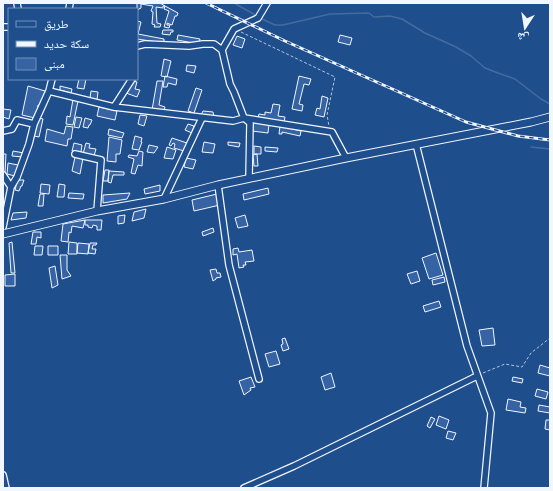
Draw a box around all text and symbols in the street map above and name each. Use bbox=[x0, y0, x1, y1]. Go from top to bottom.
legend bbox=[8, 8, 138, 80]
north arrow bbox=[505, 8, 545, 48]
text: طريق bbox=[44, 16, 69, 31]
text: ش bbox=[515, 29, 530, 46]
text: سكة حديد bbox=[44, 36, 89, 51]
text: مبنى bbox=[44, 56, 65, 71]

